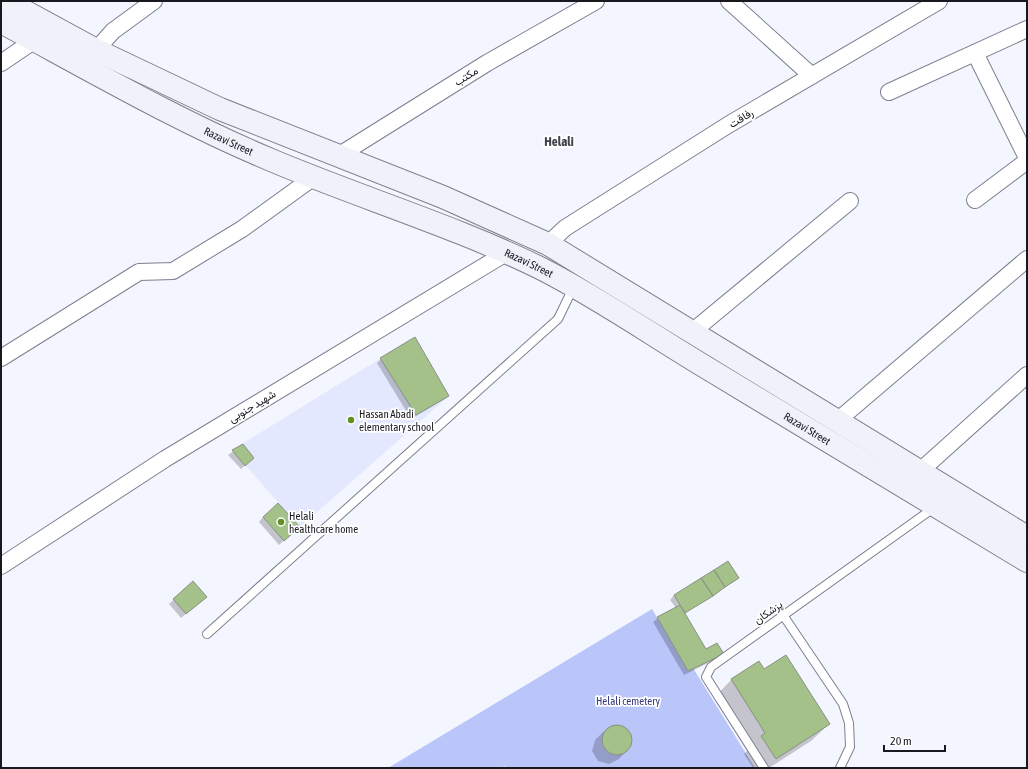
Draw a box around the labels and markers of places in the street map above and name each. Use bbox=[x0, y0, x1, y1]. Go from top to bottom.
place label: Hassan Abadi elementary school bbox=[359, 408, 434, 433]
marker: Hassan Abadi elementary school bbox=[346, 415, 356, 425]
place label: Helali healthcare home bbox=[289, 510, 358, 535]
marker: Helali healthcare home bbox=[276, 517, 286, 527]

